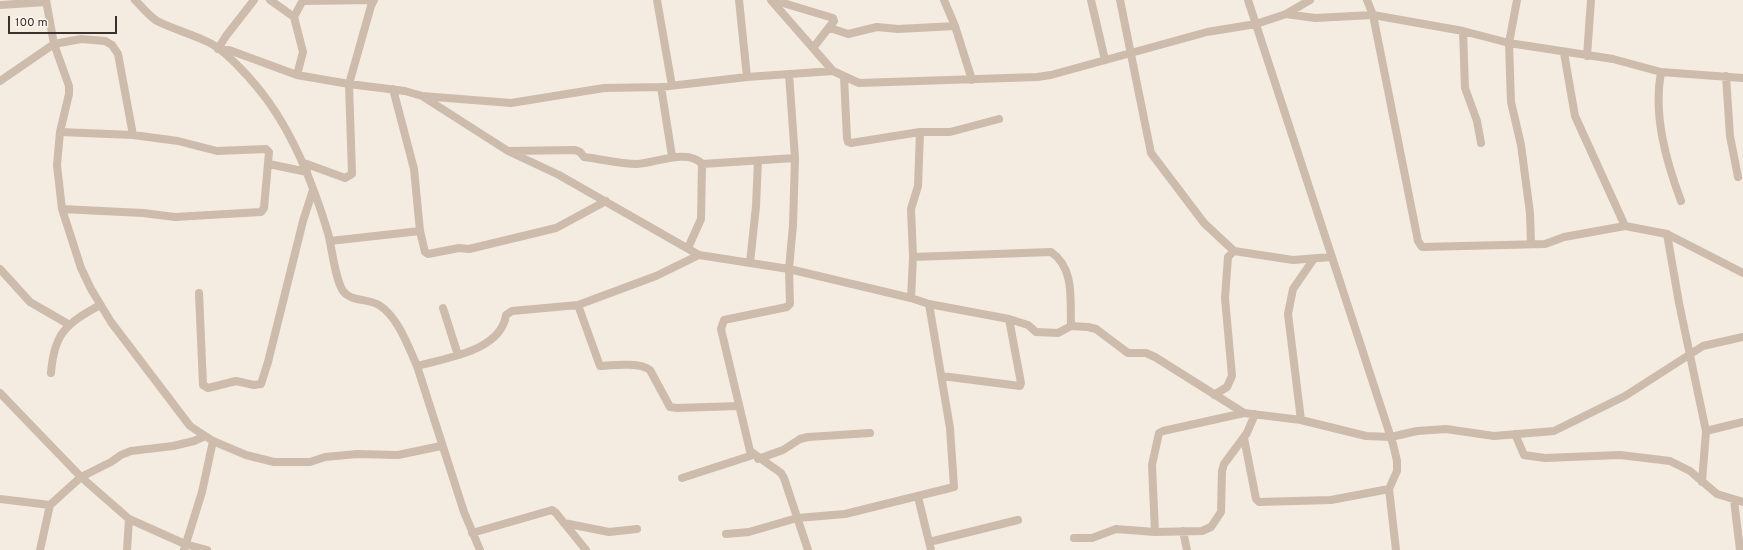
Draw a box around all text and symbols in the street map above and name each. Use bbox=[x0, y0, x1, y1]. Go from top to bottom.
scale bar bbox=[10, 8, 119, 34]
text: 100 m bbox=[15, 15, 48, 31]

